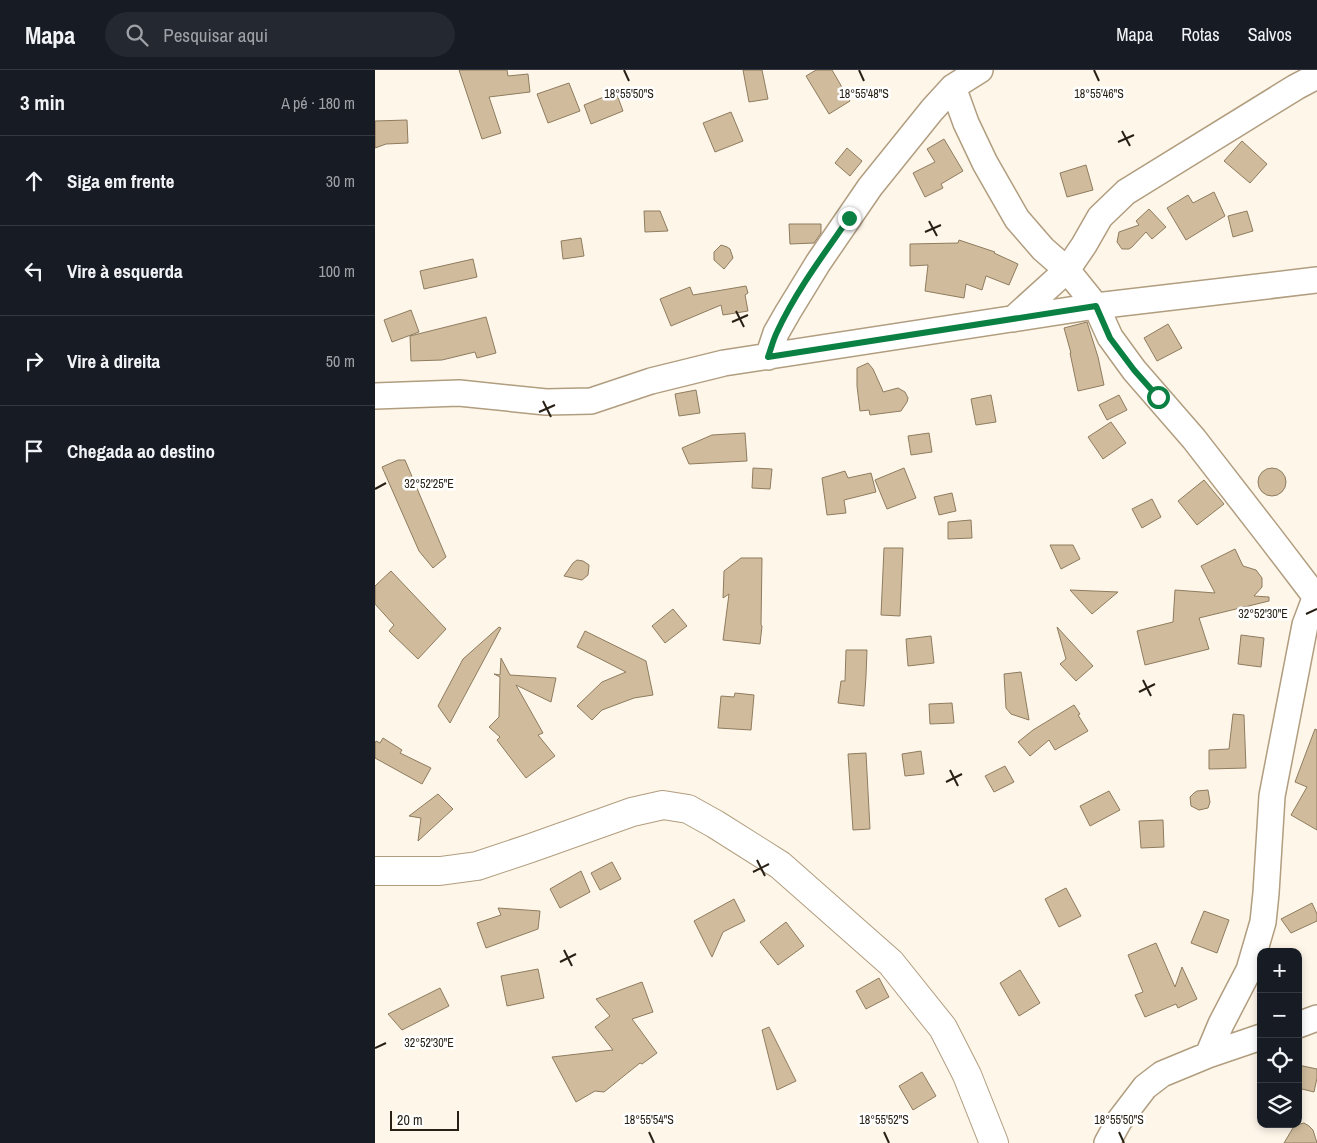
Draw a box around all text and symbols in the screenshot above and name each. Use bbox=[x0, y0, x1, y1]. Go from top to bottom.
search box bbox=[105, 12, 455, 57]
text: Mapa bbox=[25, 19, 75, 51]
icon: search bbox=[123, 21, 151, 49]
text: Pesquisar aqui bbox=[163, 22, 268, 48]
text: Mapa bbox=[1116, 22, 1153, 47]
text: Rotas bbox=[1181, 22, 1220, 47]
text: Salvos bbox=[1248, 22, 1292, 47]
text: 18°55'50"S bbox=[604, 86, 654, 102]
text: 18°55'48"S bbox=[839, 86, 889, 102]
text: 18°55'46"S bbox=[1074, 86, 1124, 102]
text: 3 min bbox=[20, 88, 65, 117]
text: A pé · 180 m bbox=[281, 92, 355, 114]
icon: ahead bbox=[20, 167, 48, 195]
text: Siga em frente bbox=[67, 168, 174, 194]
text: 30 m bbox=[326, 170, 355, 192]
route end bbox=[838, 207, 861, 230]
icon: left bbox=[20, 257, 48, 285]
text: Vire à esquerda bbox=[67, 258, 183, 284]
text: 100 m bbox=[319, 260, 355, 282]
icon: right bbox=[20, 347, 48, 375]
text: Vire à direita bbox=[67, 348, 160, 374]
text: 50 m bbox=[326, 350, 355, 372]
route start bbox=[1147, 386, 1170, 409]
icon: arrive bbox=[20, 437, 48, 465]
text: Chegada ao destino bbox=[67, 438, 215, 464]
text: 32°52'25"E bbox=[404, 476, 454, 492]
text: 32°52'30"E bbox=[1238, 606, 1288, 622]
map controls bbox=[1257, 948, 1302, 1128]
button: + bbox=[1257, 948, 1302, 993]
button: − bbox=[1257, 993, 1302, 1038]
text: 32°52'30"E bbox=[404, 1035, 454, 1051]
button: locate bbox=[1257, 1038, 1302, 1083]
button: layers bbox=[1257, 1083, 1302, 1128]
scale bar bbox=[390, 1108, 459, 1131]
text: 20 m bbox=[397, 1111, 423, 1129]
text: 18°55'54"S bbox=[624, 1112, 674, 1128]
text: 18°55'52"S bbox=[859, 1112, 909, 1128]
text: 18°55'50"S bbox=[1094, 1112, 1144, 1128]

